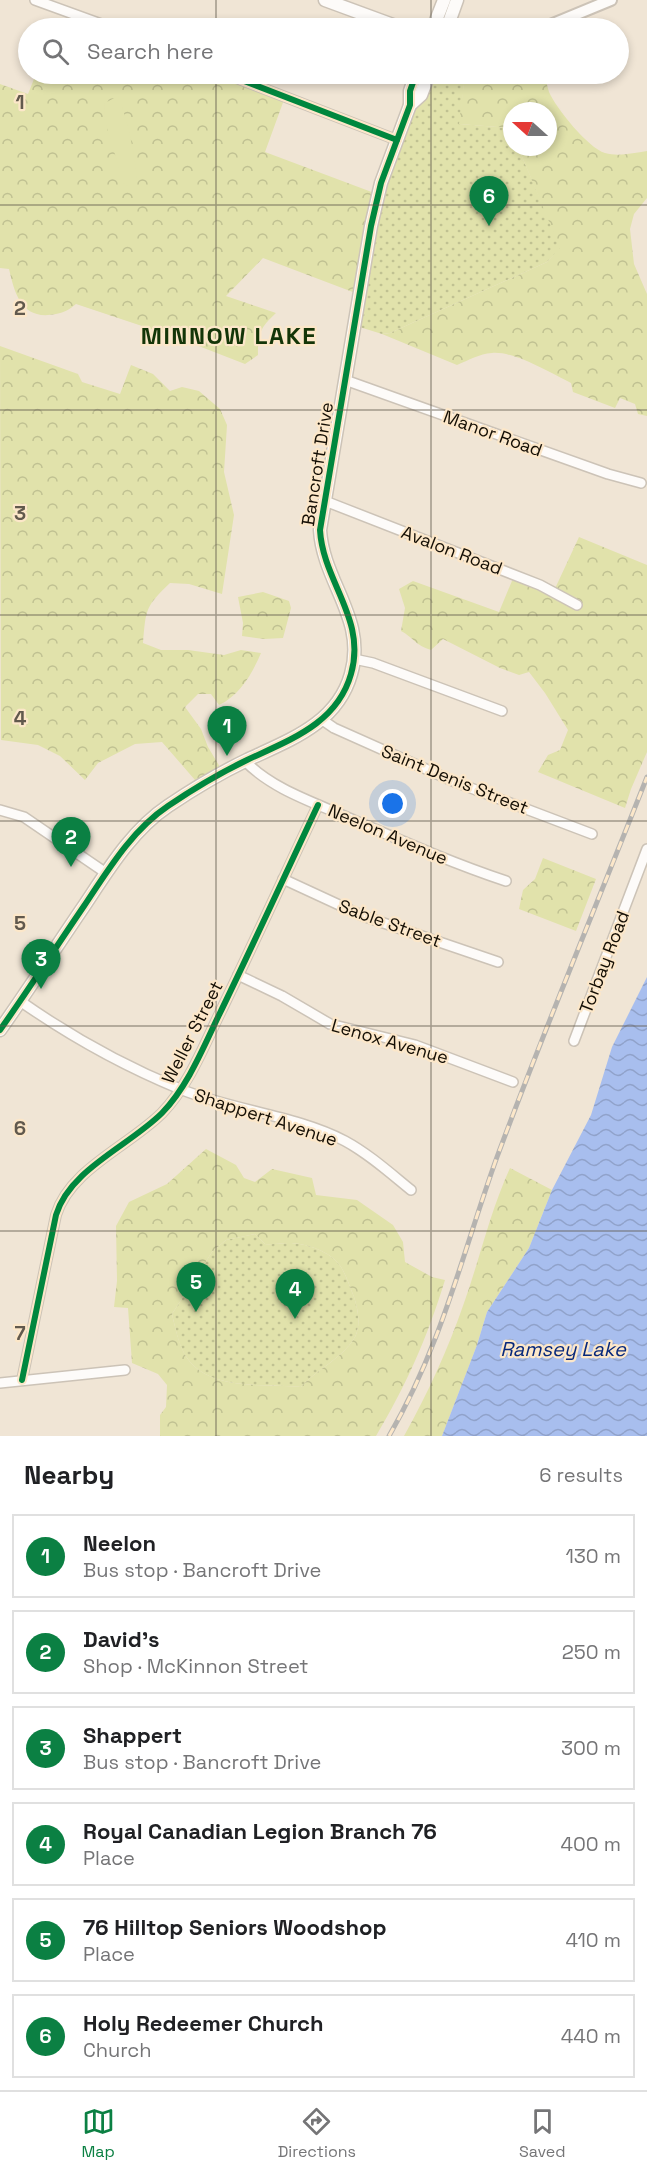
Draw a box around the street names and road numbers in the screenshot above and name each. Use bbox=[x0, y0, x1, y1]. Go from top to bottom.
street label: Bancroft Drive bbox=[296, 400, 338, 528]
street label: Manor Road bbox=[440, 404, 546, 462]
street label: Avalon Road bbox=[398, 520, 506, 580]
street label: Saint Denis Street bbox=[378, 739, 532, 819]
street label: Neelon Avenue bbox=[325, 798, 451, 870]
street label: Sable Street bbox=[335, 894, 445, 952]
street label: Torbay Road bbox=[574, 907, 634, 1017]
street label: Weller Street bbox=[156, 977, 228, 1087]
street label: Lenox Avenue bbox=[329, 1013, 451, 1069]
street label: Shappert Avenue bbox=[191, 1083, 341, 1151]

